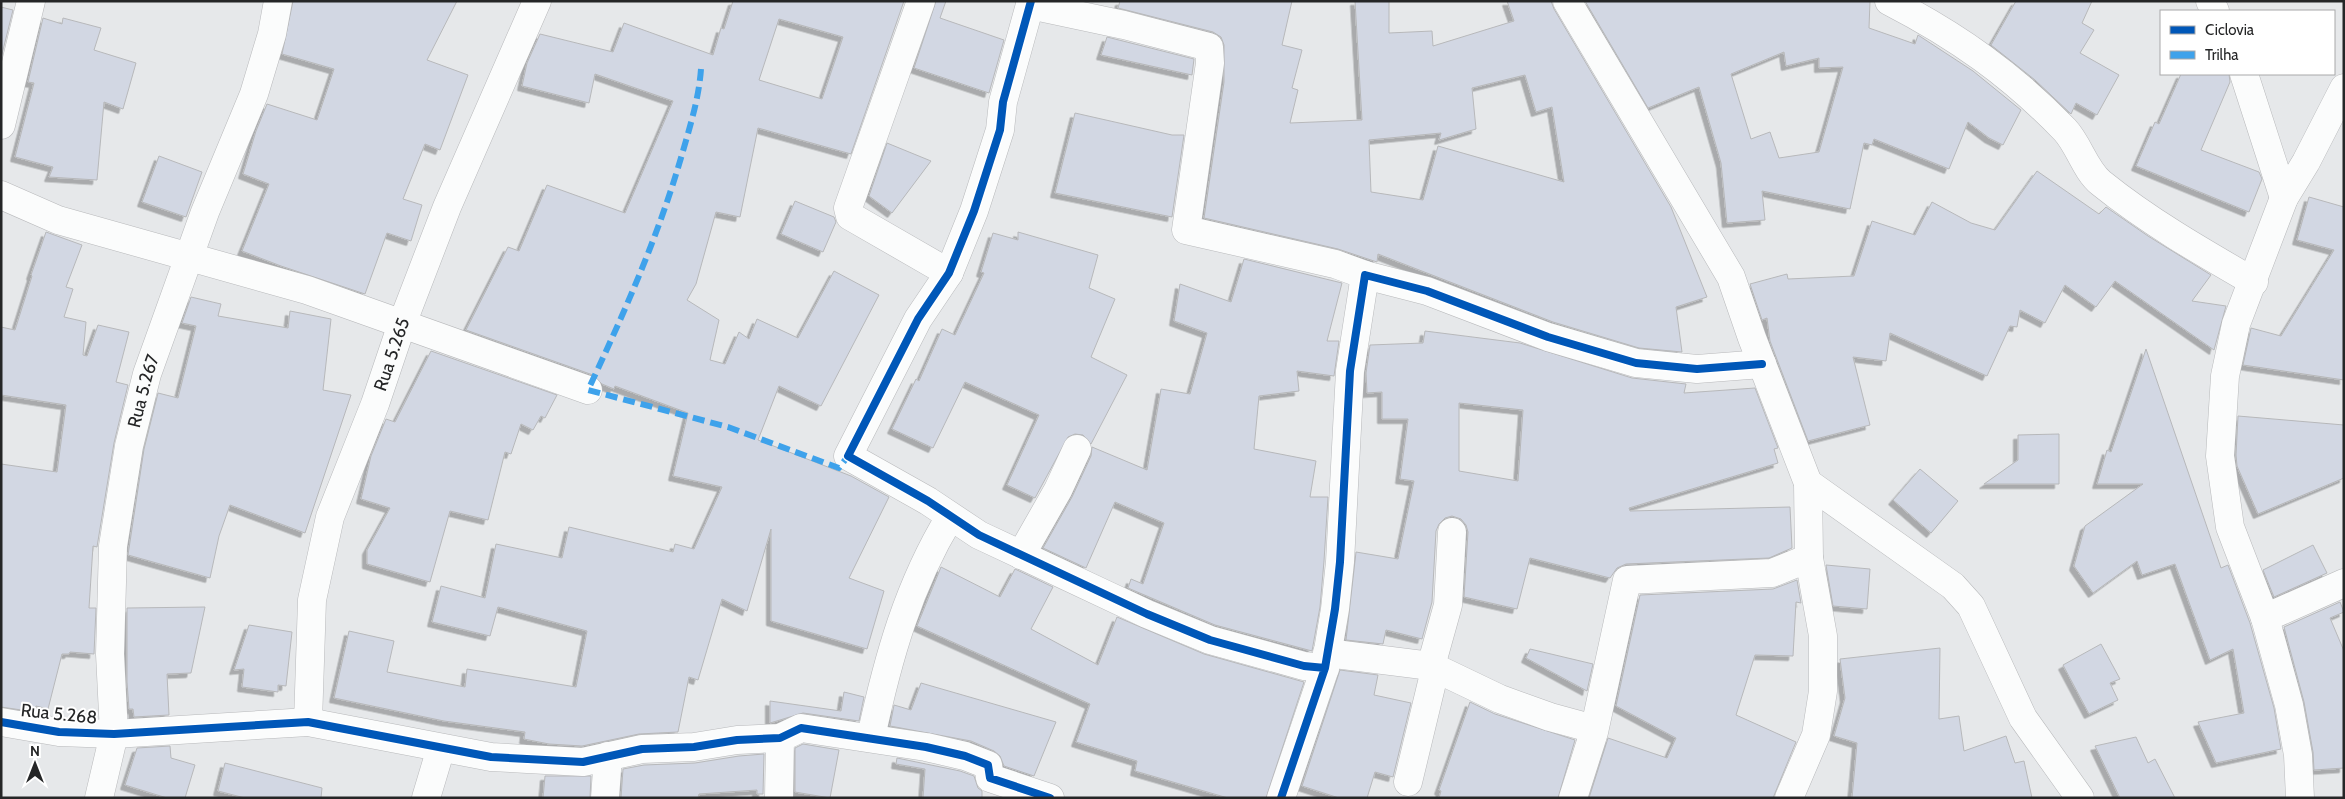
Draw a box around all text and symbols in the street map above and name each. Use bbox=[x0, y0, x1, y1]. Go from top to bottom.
legend bbox=[2160, 10, 2335, 75]
text: Ciclovia bbox=[2205, 21, 2255, 39]
text: Trilha bbox=[2205, 46, 2239, 64]
street label: Rua 5.265 bbox=[369, 315, 414, 394]
street label: Rua 5.267 bbox=[123, 351, 164, 430]
street label: Rua 5.268 bbox=[20, 699, 98, 729]
north arrow bbox=[10, 739, 60, 789]
text: N bbox=[30, 742, 40, 760]

